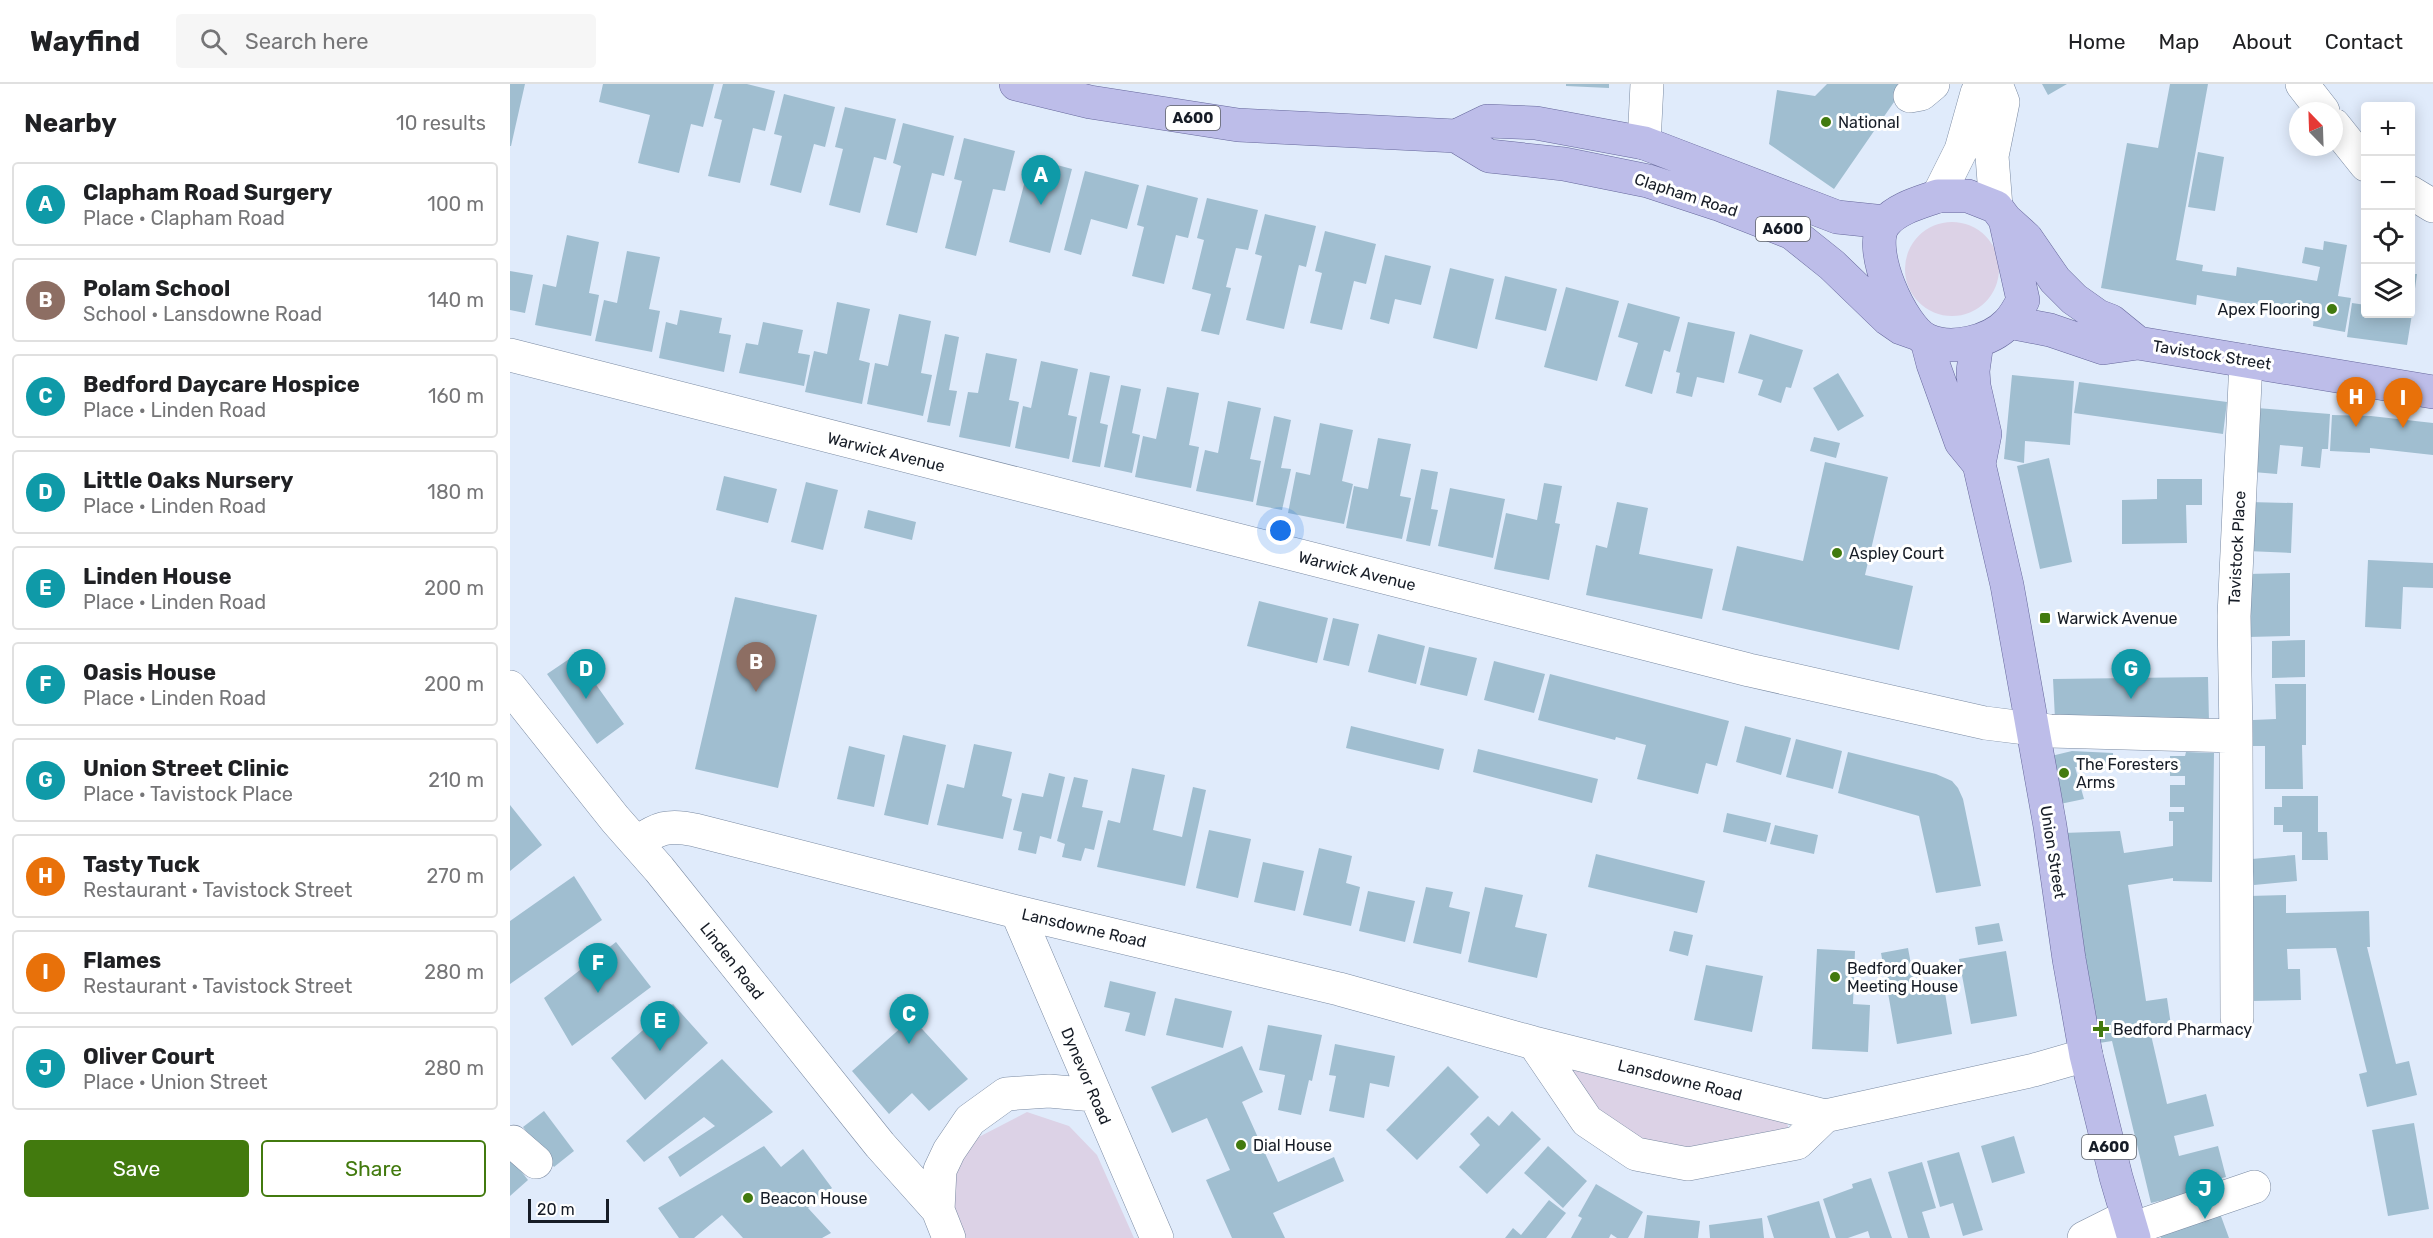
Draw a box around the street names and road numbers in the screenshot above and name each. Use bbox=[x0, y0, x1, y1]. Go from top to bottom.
road number: A600 bbox=[1166, 106, 1220, 130]
street label: Clapham Road bbox=[1632, 169, 1740, 221]
road number: A600 bbox=[1756, 217, 1810, 241]
street label: Tavistock Street bbox=[2151, 336, 2273, 374]
street label: Warwick Avenue bbox=[825, 428, 947, 476]
street label: Tavistock Place bbox=[2225, 490, 2249, 606]
street label: Warwick Avenue bbox=[1296, 547, 1418, 595]
street label: Union Street bbox=[2036, 804, 2070, 900]
street label: Lansdowne Road bbox=[1020, 904, 1148, 952]
street label: Linden Road bbox=[696, 919, 768, 1003]
street label: Dynevor Road bbox=[1057, 1025, 1115, 1127]
street label: Lansdowne Road bbox=[1616, 1055, 1744, 1105]
road number: A600 bbox=[2082, 1135, 2136, 1159]

